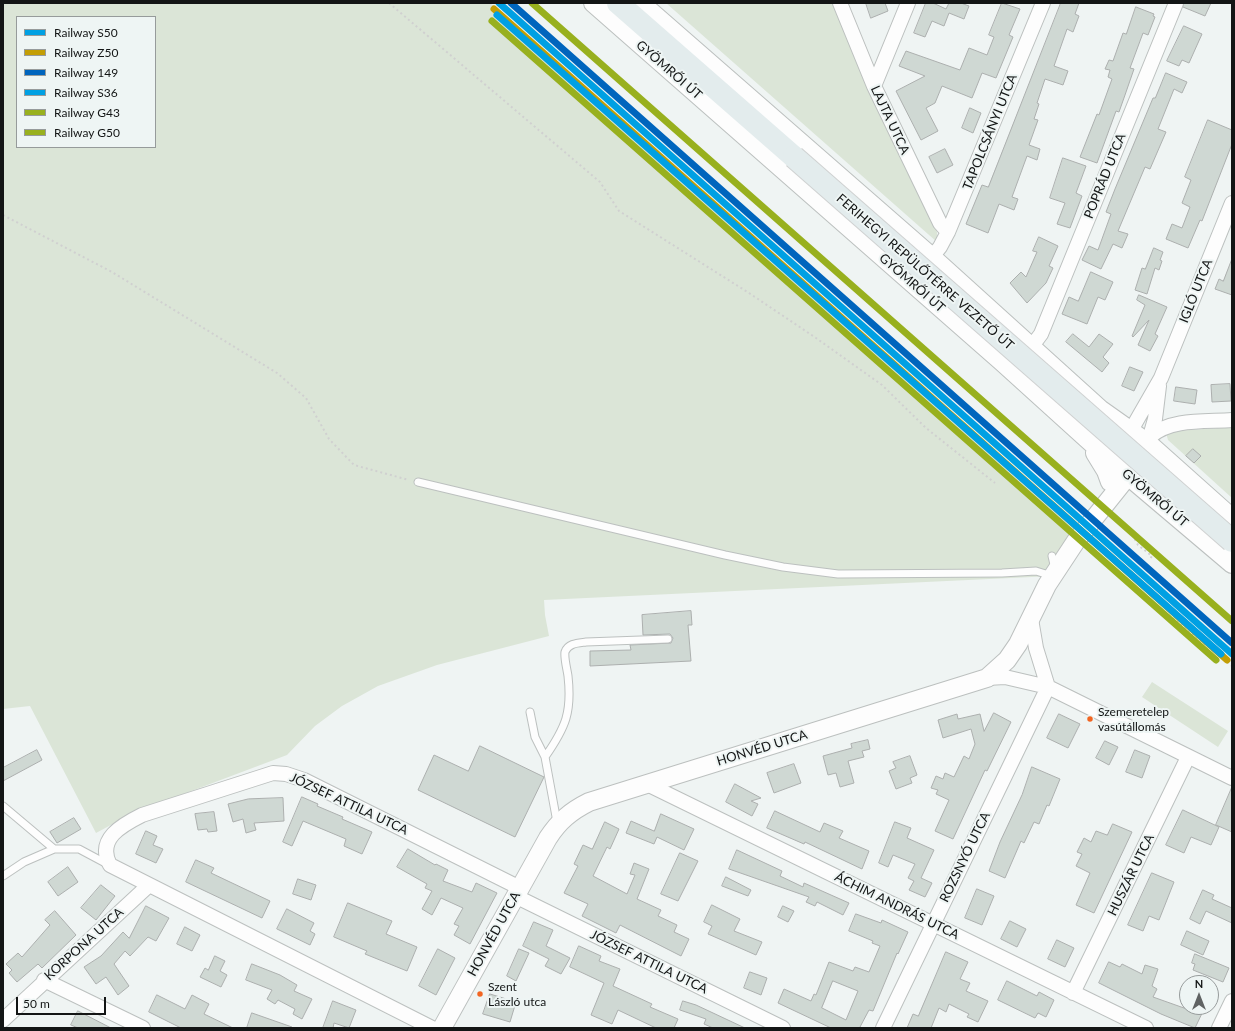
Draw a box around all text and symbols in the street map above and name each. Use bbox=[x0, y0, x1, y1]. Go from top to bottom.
legend bbox=[16, 16, 156, 148]
text: Railway S50 bbox=[54, 25, 118, 40]
street label: GYÖMRŐI ÚT bbox=[633, 37, 705, 103]
text: Railway Z50 bbox=[54, 45, 118, 60]
text: Railway 149 bbox=[54, 65, 118, 80]
street label: TAPOLCSÁNYI UTCA bbox=[960, 72, 1020, 192]
street label: LAJTA UTCA bbox=[867, 83, 913, 157]
text: Railway S36 bbox=[54, 85, 118, 100]
text: Railway G43 bbox=[54, 105, 120, 120]
text: Railway G50 bbox=[54, 125, 120, 140]
street label: POPRÁD UTCA bbox=[1081, 131, 1129, 221]
street label: FERIHEGYI REPÜLŐTÉRRE VEZETŐ ÚT bbox=[833, 191, 1017, 353]
street label: GYÖMRŐI ÚT bbox=[876, 250, 948, 316]
street label: IGLÓ UTCA bbox=[1176, 257, 1216, 325]
street label: GYÖMRŐI ÚT bbox=[1119, 466, 1191, 530]
place label: Szemeretelep vasútállomás bbox=[1098, 705, 1169, 733]
marker: Szemeretelep vasútállomás bbox=[1085, 714, 1095, 724]
street label: HONVÉD UTCA bbox=[715, 727, 809, 769]
street label: JÓZSEF ATTILA UTCA bbox=[287, 770, 411, 838]
street label: ROZSNYÓ UTCA bbox=[936, 809, 994, 905]
street label: HUSZÁR UTCA bbox=[1104, 832, 1158, 918]
street label: ÁCHIM ANDRÁS UTCA bbox=[832, 869, 962, 943]
street label: HONVÉD UTCA bbox=[464, 889, 524, 979]
street label: KORPONA UTCA bbox=[41, 904, 127, 984]
street label: JÓZSEF ATTILA UTCA bbox=[588, 927, 710, 997]
north arrow bbox=[1179, 975, 1219, 1015]
text: N bbox=[1195, 977, 1203, 990]
place label: Szent László utca bbox=[488, 980, 546, 1008]
scale bar bbox=[18, 989, 108, 1015]
marker: Szent László utca bbox=[475, 989, 485, 999]
text: 50 m bbox=[23, 996, 50, 1011]

